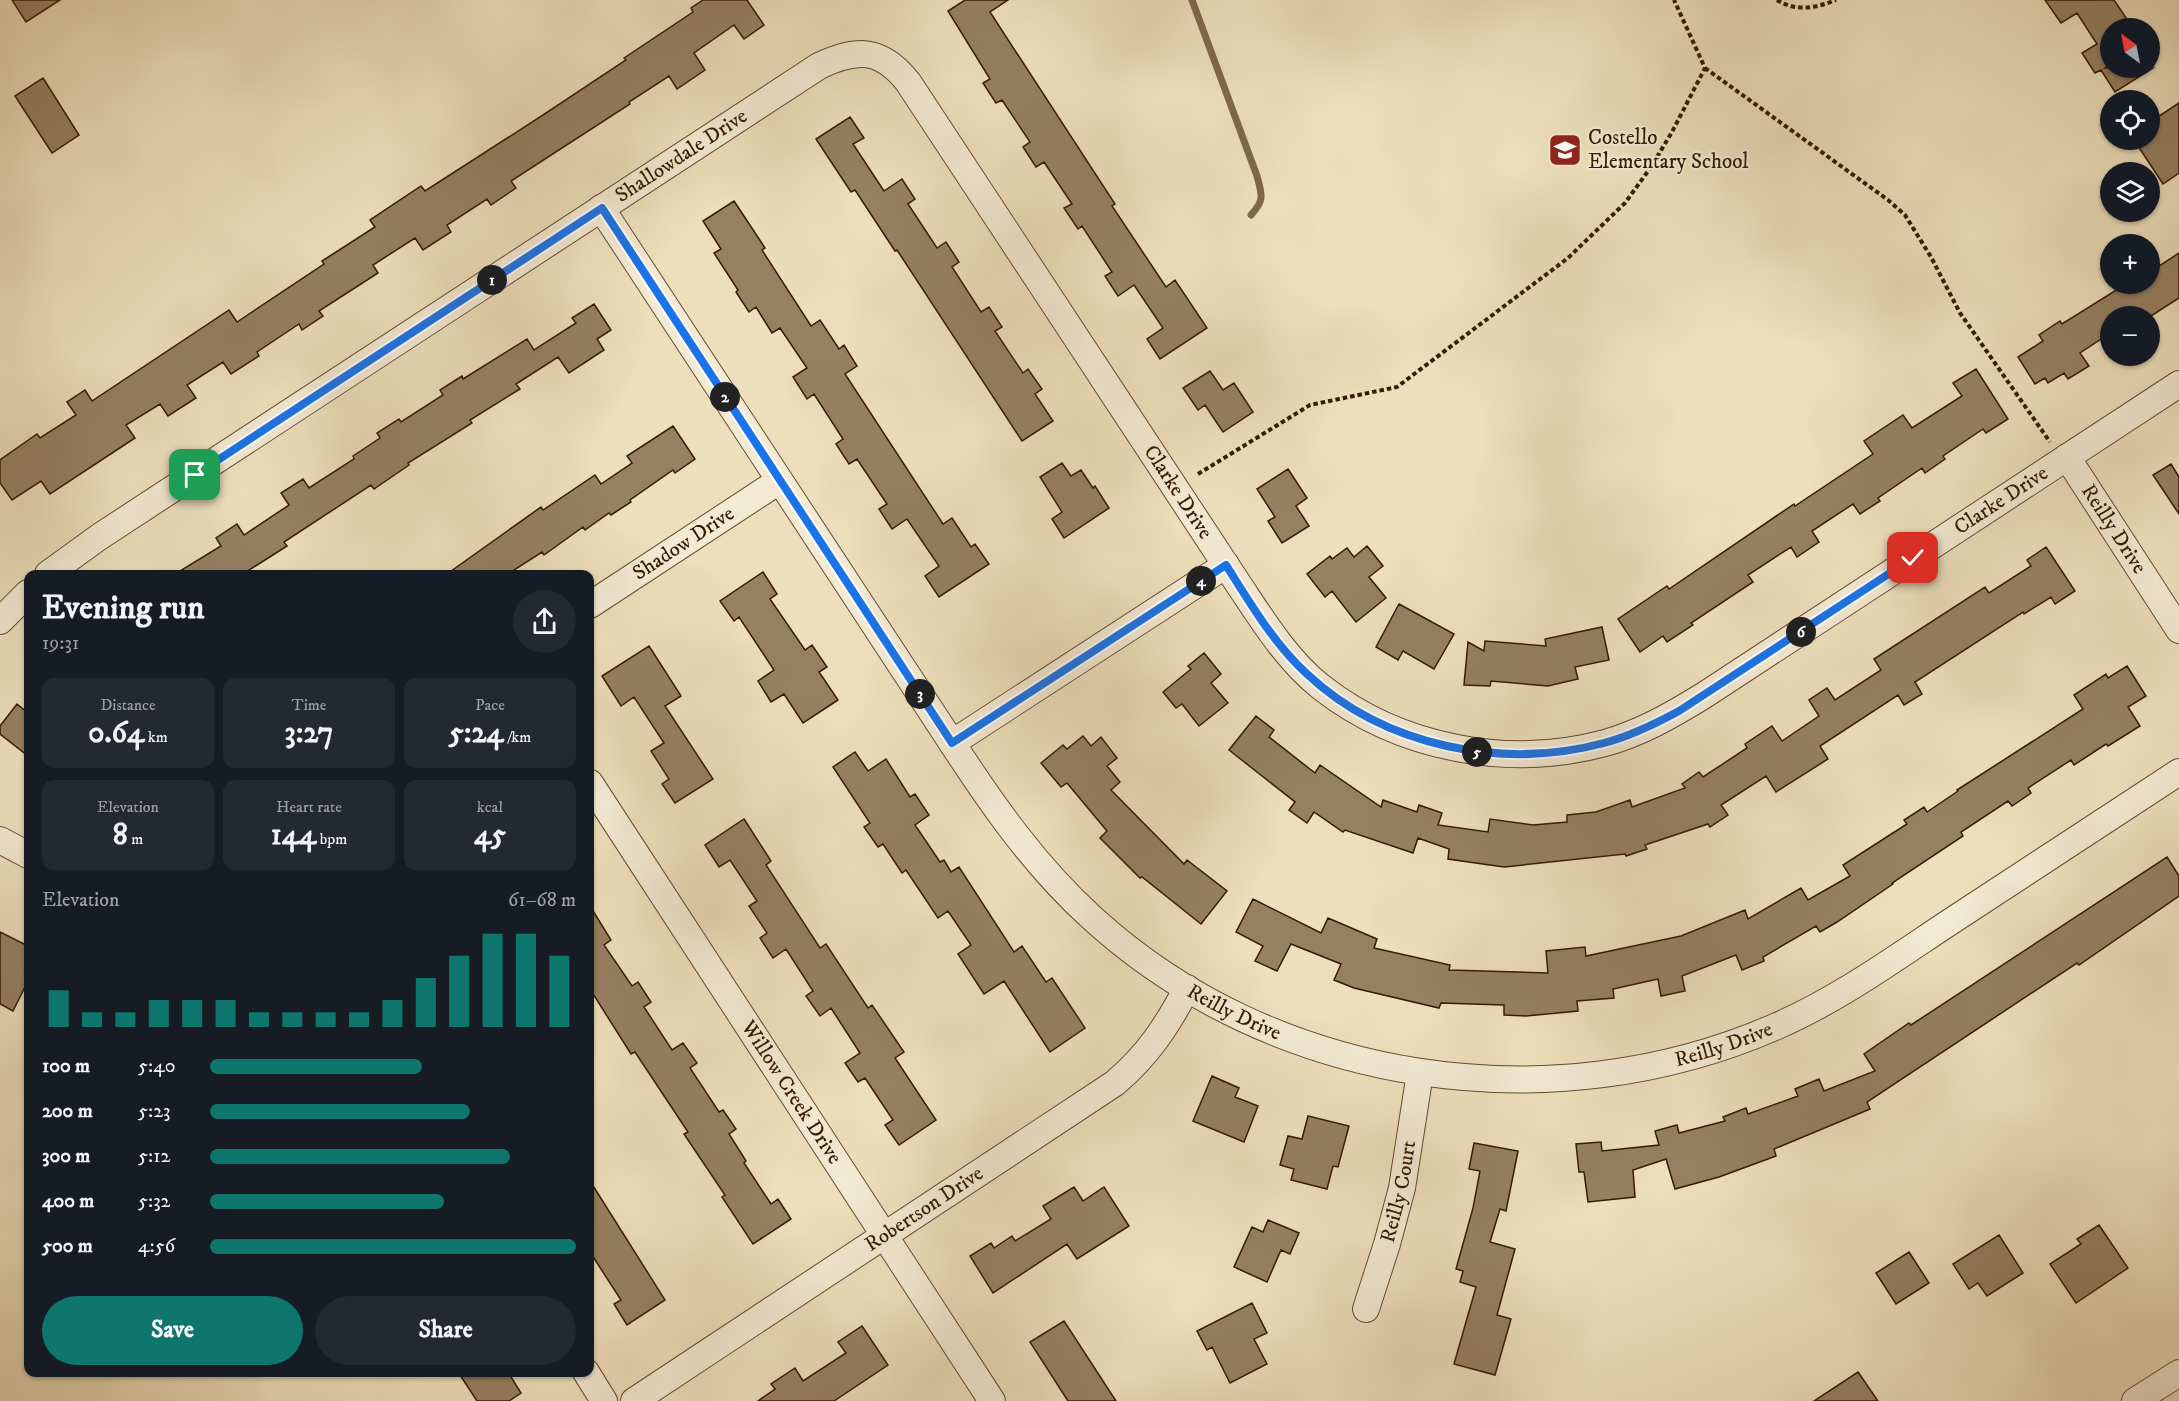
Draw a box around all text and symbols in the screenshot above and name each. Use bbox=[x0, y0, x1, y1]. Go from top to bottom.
north arrow bbox=[2100, 18, 2160, 78]
map controls bbox=[2100, 18, 2160, 366]
button: locate bbox=[2100, 90, 2160, 150]
street label: Shallowdale Drive bbox=[610, 103, 753, 209]
place label: Costello Elementary School bbox=[1588, 125, 1749, 175]
school or university icon: Costello Elementary School bbox=[1547, 132, 1583, 168]
button: layers bbox=[2100, 162, 2160, 222]
button: + bbox=[2100, 234, 2160, 294]
pin: 1 bbox=[477, 265, 507, 295]
text: 1 bbox=[489, 270, 495, 290]
button: − bbox=[2100, 306, 2160, 366]
pin: 2 bbox=[710, 382, 740, 412]
text: 2 bbox=[721, 387, 729, 407]
street label: Clarke Drive bbox=[1138, 440, 1218, 544]
pin bbox=[169, 449, 220, 500]
icon: arrive bbox=[178, 458, 211, 491]
street label: Clarke Drive bbox=[1949, 460, 2053, 541]
street label: Reilly Drive bbox=[2075, 479, 2152, 579]
street label: Shadow Drive bbox=[628, 501, 740, 586]
pin bbox=[1887, 532, 1938, 583]
icon: check bbox=[1896, 541, 1929, 574]
pin: 4 bbox=[1186, 566, 1216, 596]
text: 4 bbox=[1196, 571, 1206, 591]
text: Evening run bbox=[42, 588, 204, 629]
button: share bbox=[513, 590, 576, 653]
pin: 6 bbox=[1786, 617, 1816, 647]
text: 6 bbox=[1797, 622, 1805, 642]
text: 19:31 bbox=[42, 631, 79, 656]
pin: 3 bbox=[905, 679, 935, 709]
text: 3 bbox=[917, 684, 923, 704]
text: Distance bbox=[100, 695, 156, 715]
text: Time bbox=[292, 695, 326, 715]
text: Pace bbox=[475, 695, 505, 715]
text: 0.64 bbox=[88, 715, 144, 752]
text: 3:27 bbox=[285, 715, 333, 752]
text: 5:24 bbox=[449, 715, 504, 752]
text: km bbox=[144, 727, 168, 747]
text: /km bbox=[504, 727, 531, 747]
pin: 5 bbox=[1462, 737, 1492, 767]
text: 5 bbox=[1473, 742, 1481, 762]
text: Elevation bbox=[97, 797, 159, 817]
text: Heart rate bbox=[276, 797, 342, 817]
text: kcal bbox=[477, 797, 503, 817]
text: 8 bbox=[113, 817, 128, 854]
text: 144 bbox=[271, 817, 316, 854]
text: 45 bbox=[474, 817, 506, 854]
text: m bbox=[128, 829, 143, 849]
text: bpm bbox=[316, 829, 347, 849]
text: Elevation bbox=[42, 888, 119, 913]
text: 61–68 m bbox=[508, 888, 576, 913]
street label: Reilly Drive bbox=[1182, 978, 1285, 1047]
street label: Willow Creek Drive bbox=[734, 1015, 848, 1169]
street label: Reilly Drive bbox=[1672, 1016, 1777, 1073]
text: 100 m bbox=[42, 1054, 90, 1079]
text: 5:40 bbox=[138, 1054, 175, 1079]
text: 200 m bbox=[42, 1099, 93, 1124]
text: 5:23 bbox=[138, 1099, 170, 1124]
street label: Reilly Court bbox=[1375, 1139, 1422, 1246]
text: 300 m bbox=[42, 1144, 90, 1169]
text: 5:12 bbox=[138, 1144, 170, 1169]
street label: Robertson Drive bbox=[860, 1160, 989, 1258]
text: 400 m bbox=[42, 1189, 94, 1214]
text: 5:32 bbox=[138, 1189, 170, 1214]
text: 500 m bbox=[42, 1234, 93, 1259]
text: 4:56 bbox=[138, 1234, 175, 1259]
button: Save bbox=[42, 1296, 303, 1365]
button: Share bbox=[315, 1296, 576, 1365]

